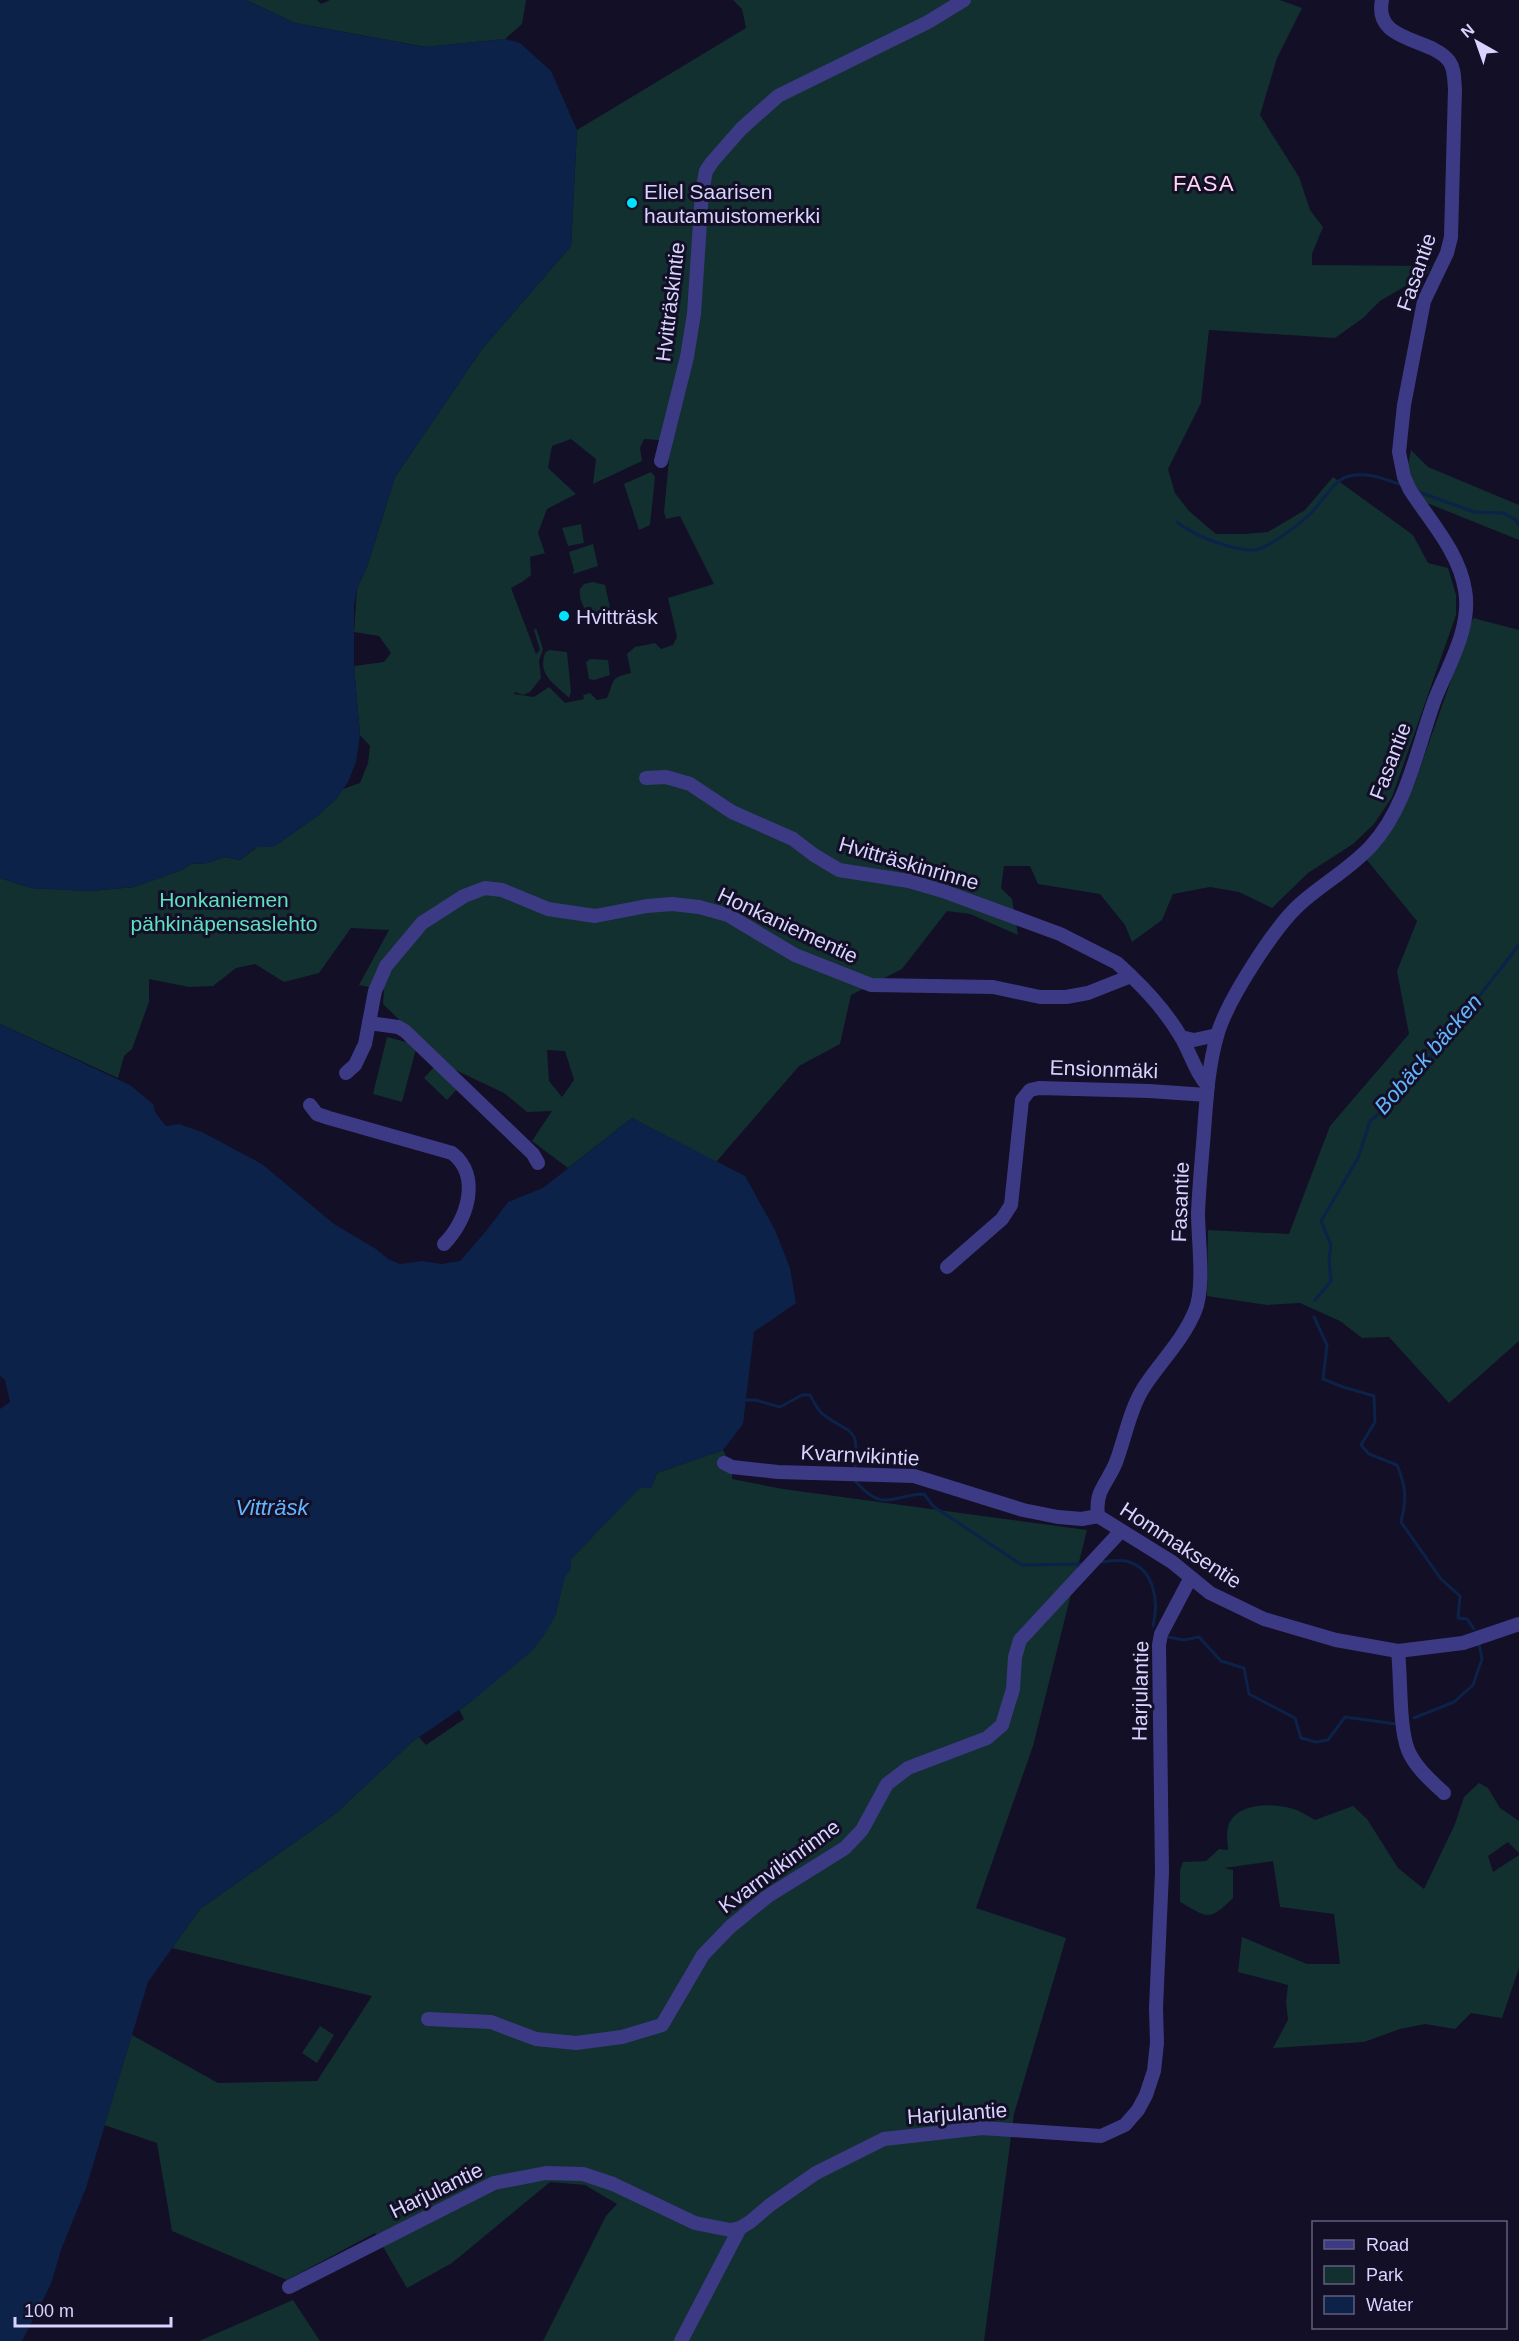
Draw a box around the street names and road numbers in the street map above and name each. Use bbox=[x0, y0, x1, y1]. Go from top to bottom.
street label: Fasantie bbox=[1392, 230, 1440, 314]
street label: Hvitträskintie bbox=[651, 241, 689, 363]
street label: Fasantie bbox=[1365, 719, 1415, 803]
street label: Hvitträskinrinne bbox=[836, 832, 982, 894]
street label: Honkaniementie bbox=[714, 883, 862, 967]
street label: Ensionmäki bbox=[1049, 1056, 1159, 1082]
street label: Fasantie bbox=[1167, 1161, 1193, 1243]
street label: Kvarnvikintie bbox=[800, 1440, 920, 1470]
street label: Hommaksentie bbox=[1116, 1497, 1246, 1593]
street label: Harjulantie bbox=[1128, 1641, 1152, 1741]
street label: Kvarnvikinrinne bbox=[714, 1814, 844, 1918]
street label: Harjulantie bbox=[906, 2098, 1008, 2128]
street label: Harjulantie bbox=[386, 2158, 486, 2222]

